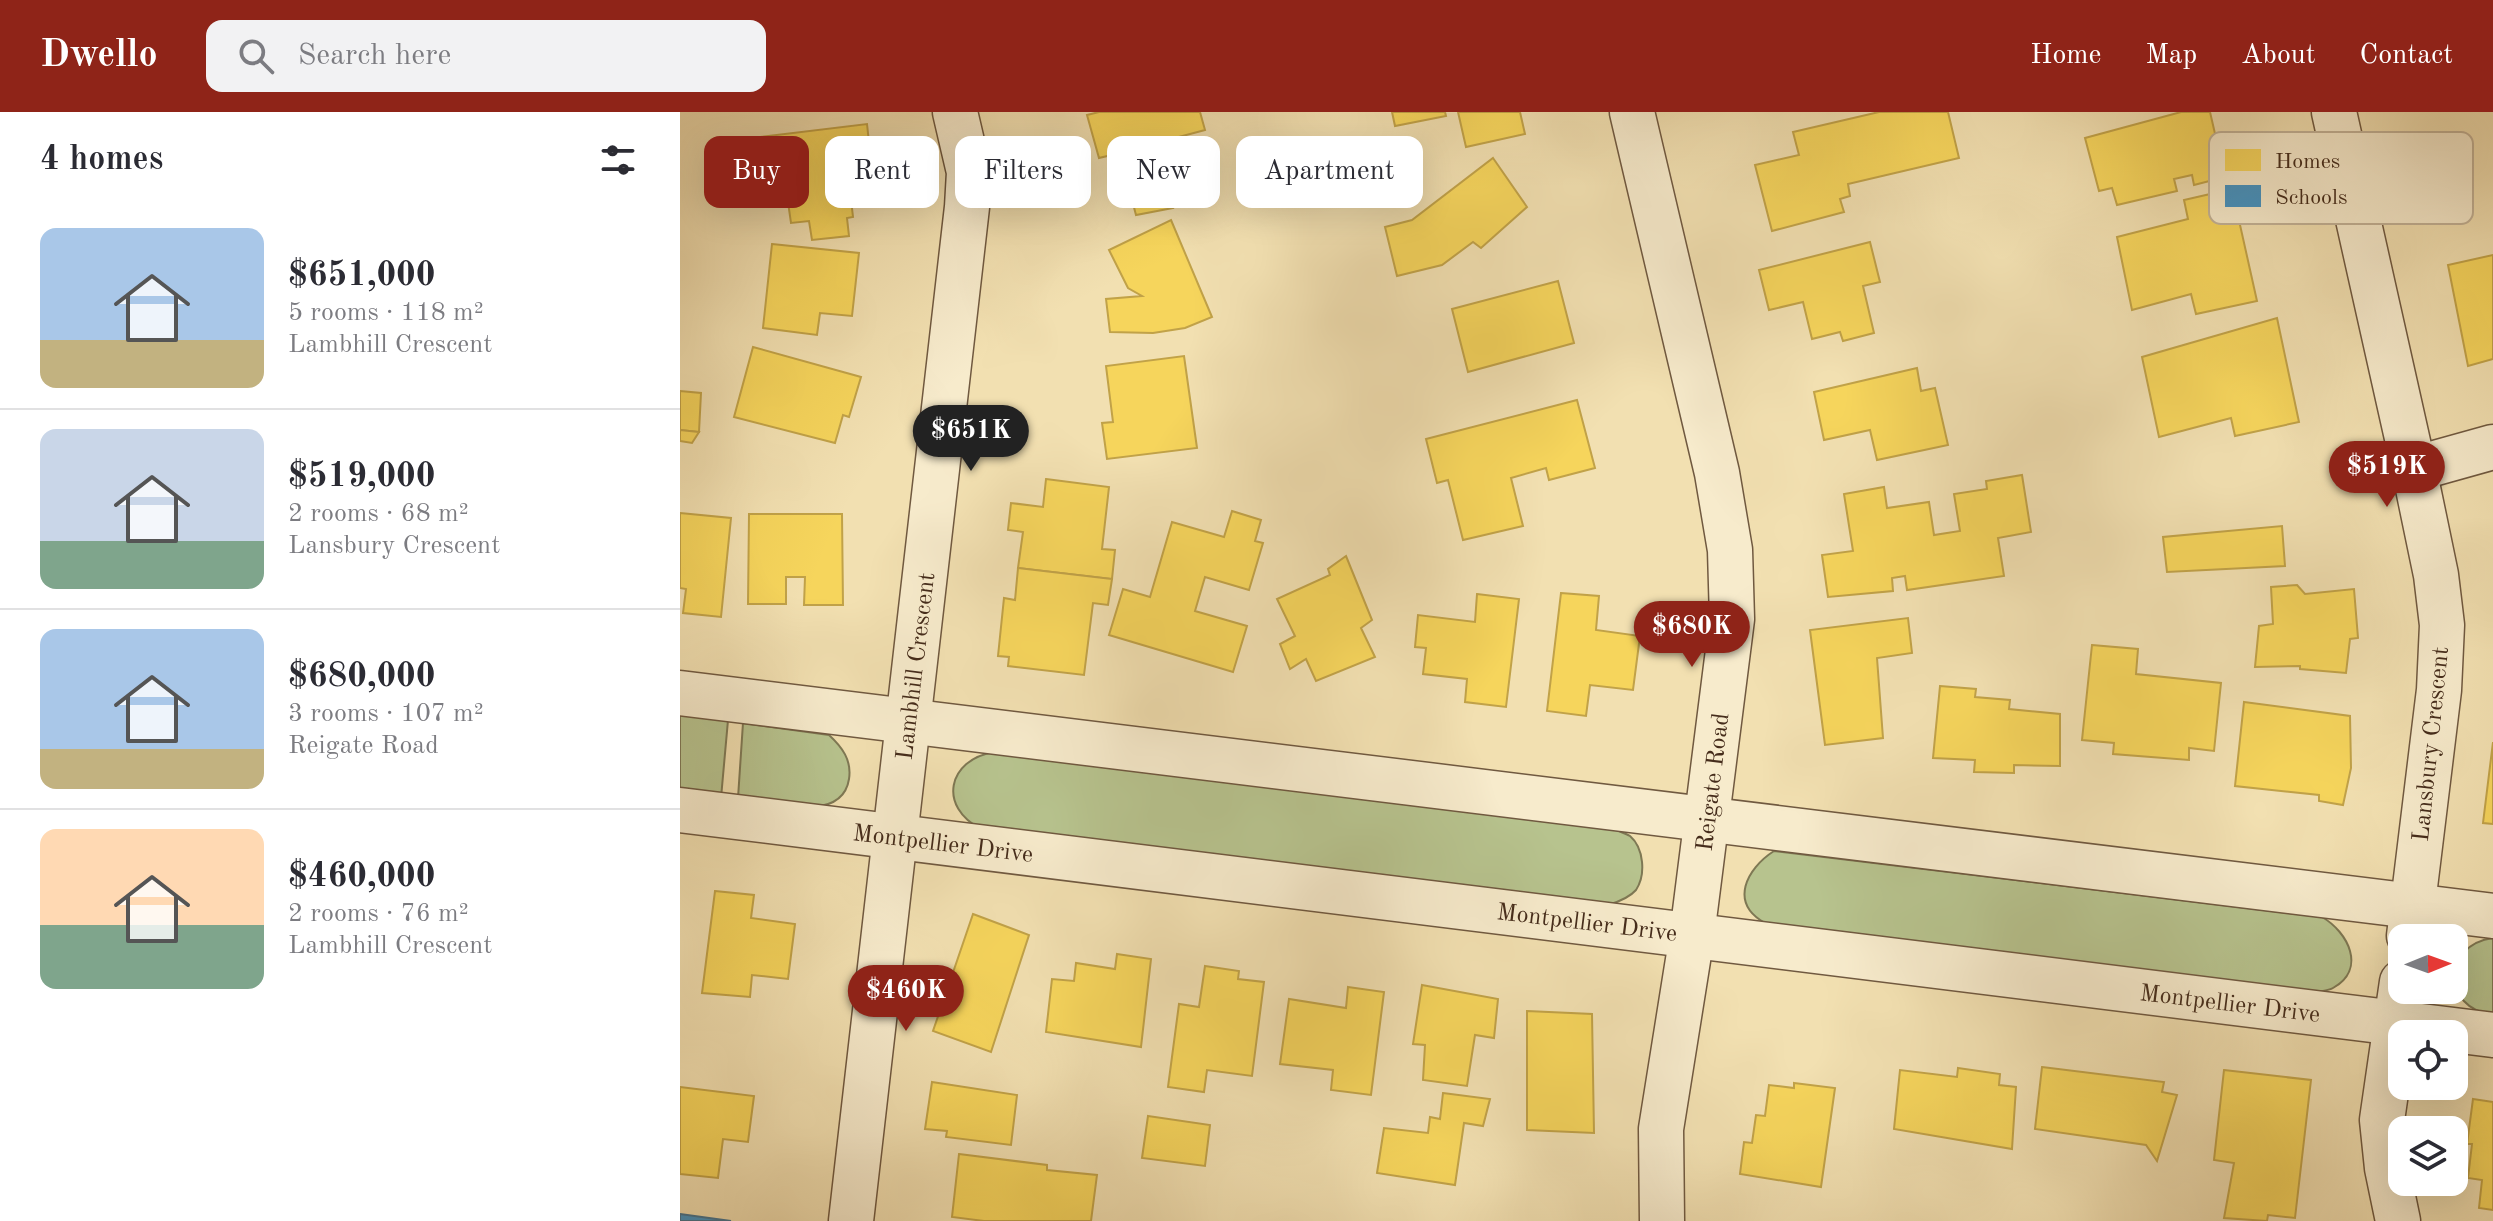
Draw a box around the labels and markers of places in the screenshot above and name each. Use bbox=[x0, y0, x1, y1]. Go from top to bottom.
pin: $651K bbox=[915, 405, 1027, 473]
pin: $519K bbox=[2331, 441, 2443, 509]
pin: $680K bbox=[1636, 601, 1748, 669]
pin: $460K bbox=[850, 965, 962, 1033]

